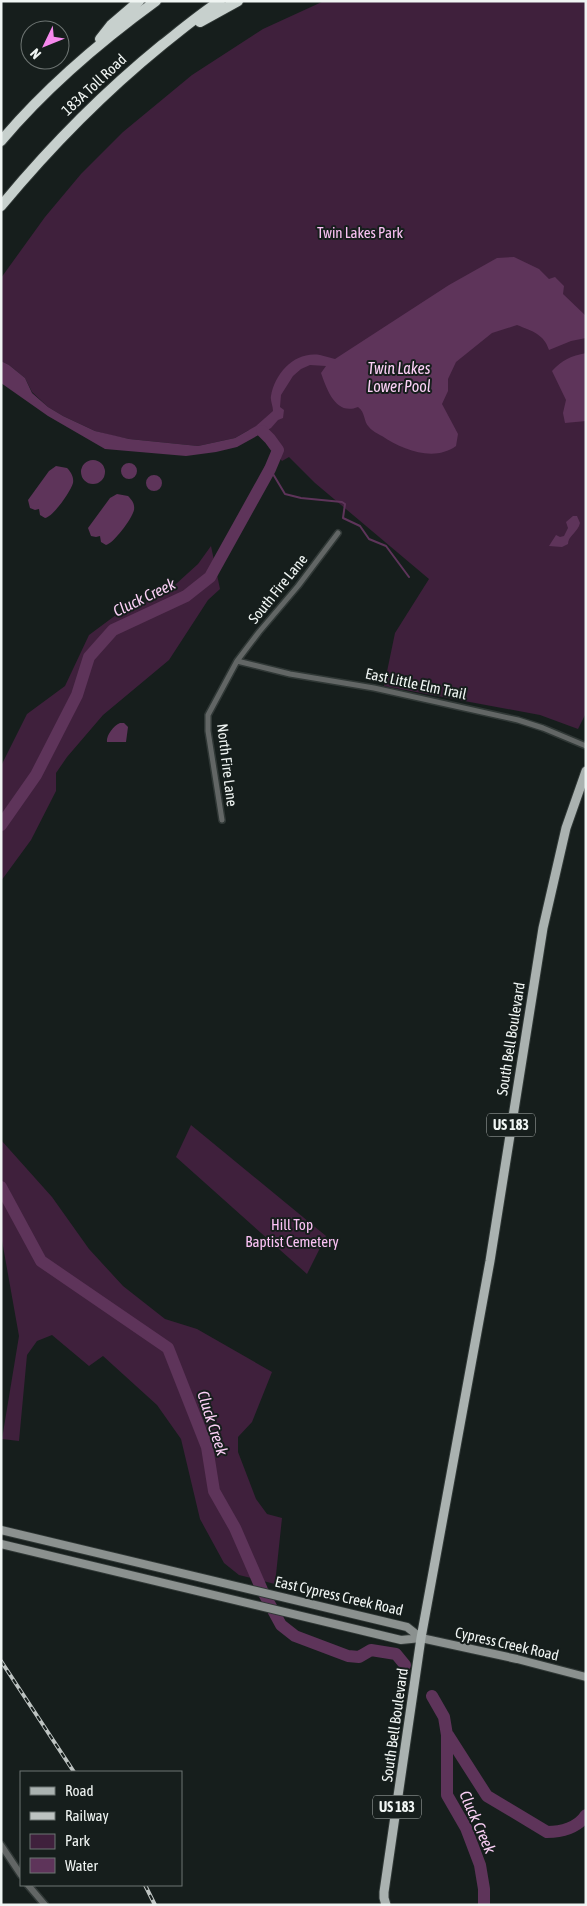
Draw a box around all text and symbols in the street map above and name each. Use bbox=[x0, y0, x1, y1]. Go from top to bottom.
north arrow bbox=[20, 20, 70, 70]
text: N bbox=[27, 45, 44, 62]
street label: 183A Toll Road bbox=[58, 50, 129, 119]
park label: Twin Lakes Park bbox=[317, 224, 403, 241]
water label: Twin Lakes Lower Pool bbox=[367, 359, 431, 395]
street label: South Fire Lane bbox=[245, 551, 311, 627]
water label: Cluck Creek bbox=[110, 574, 179, 620]
street label: East Little Elm Trail bbox=[364, 664, 468, 703]
street label: North Fire Lane bbox=[214, 722, 241, 808]
street label: South Bell Boulevard bbox=[493, 981, 528, 1097]
road number: US 183 bbox=[487, 1114, 535, 1136]
park label: Hill Top Baptist Cemetery bbox=[245, 1216, 339, 1250]
water label: Cluck Creek bbox=[194, 1388, 232, 1459]
street label: East Cypress Creek Road bbox=[273, 1572, 405, 1619]
street label: Cypress Creek Road bbox=[454, 1623, 561, 1664]
street label: South Bell Boulevard bbox=[378, 1667, 411, 1783]
legend bbox=[20, 1771, 182, 1886]
text: Road bbox=[65, 1782, 94, 1799]
water label: Cluck Creek bbox=[456, 1788, 500, 1857]
road number: US 183 bbox=[373, 1795, 421, 1818]
text: Railway bbox=[65, 1807, 109, 1824]
text: Park bbox=[65, 1832, 90, 1849]
text: Water bbox=[65, 1857, 98, 1874]

